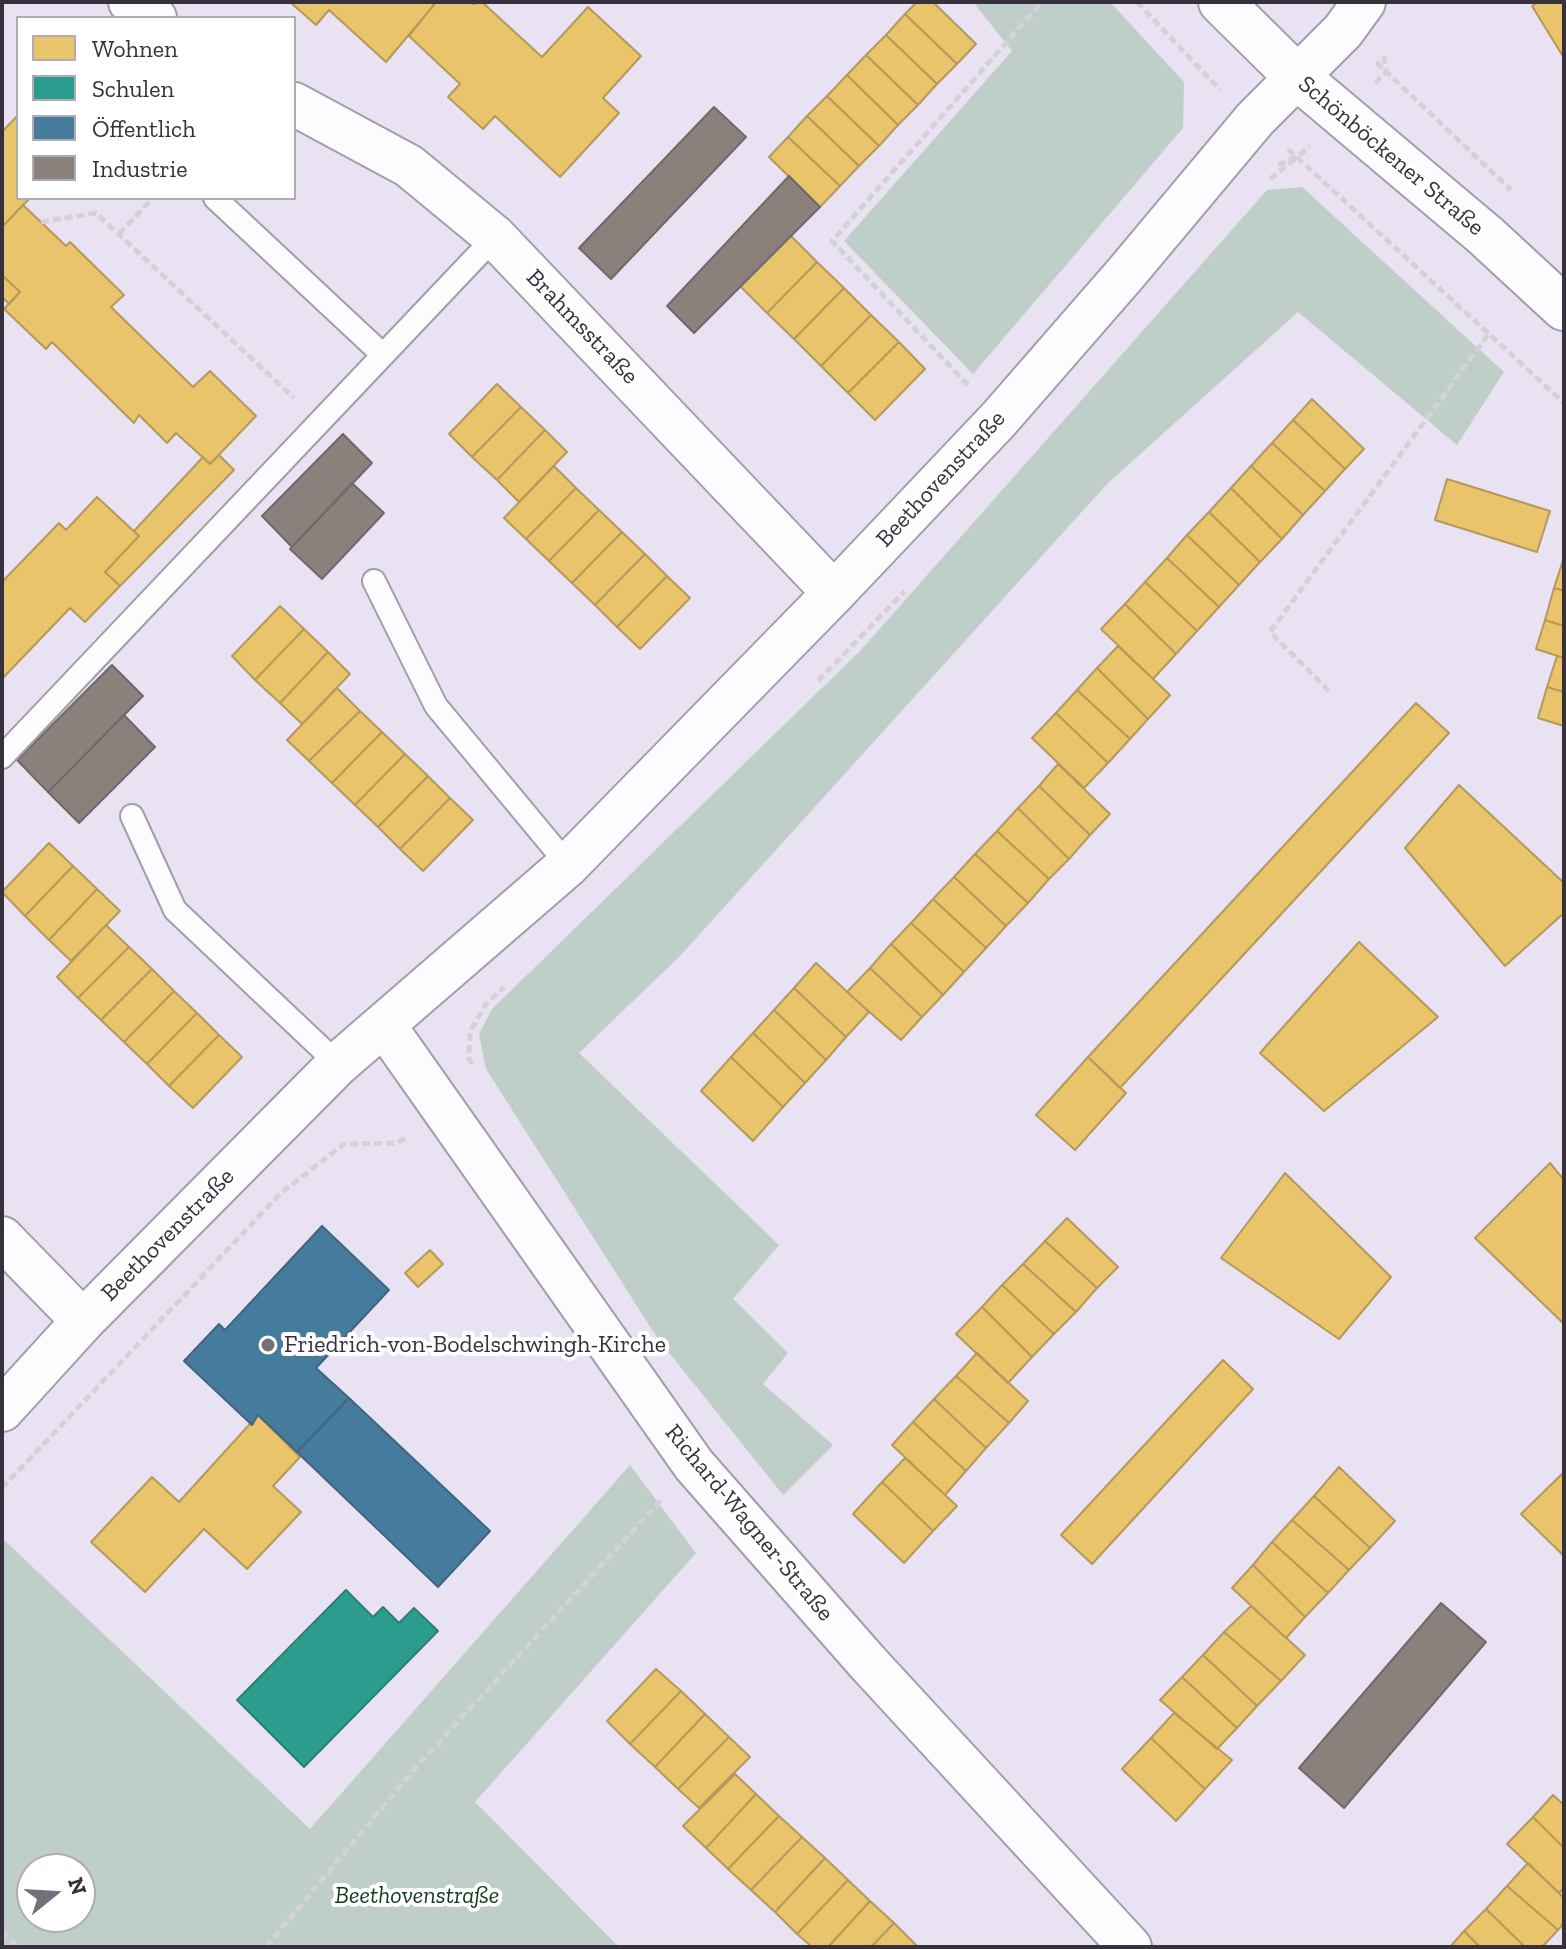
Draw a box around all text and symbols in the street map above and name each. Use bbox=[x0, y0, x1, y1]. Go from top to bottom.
legend bbox=[16, 16, 296, 200]
text: Wohnen bbox=[92, 34, 178, 63]
street label: Schönböckener Straße bbox=[1292, 70, 1490, 242]
text: Schulen bbox=[92, 74, 174, 103]
text: Öffentlich bbox=[92, 114, 196, 143]
text: Industrie bbox=[92, 154, 188, 183]
street label: Brahmsstraße bbox=[520, 263, 644, 391]
street label: Beethovenstraße bbox=[870, 405, 1012, 553]
street label: Beethovenstraße bbox=[96, 1163, 240, 1307]
place label: Friedrich-von-Bodelschwingh-Kirche bbox=[284, 1331, 666, 1359]
marker: Friedrich-von-Bodelschwingh-Kirche bbox=[259, 1336, 277, 1354]
street label: Richard-Wagner-Straße bbox=[658, 1419, 840, 1627]
north arrow bbox=[16, 1853, 96, 1933]
text: N bbox=[62, 1874, 93, 1898]
park label: Beethovenstraße bbox=[335, 1882, 499, 1910]

